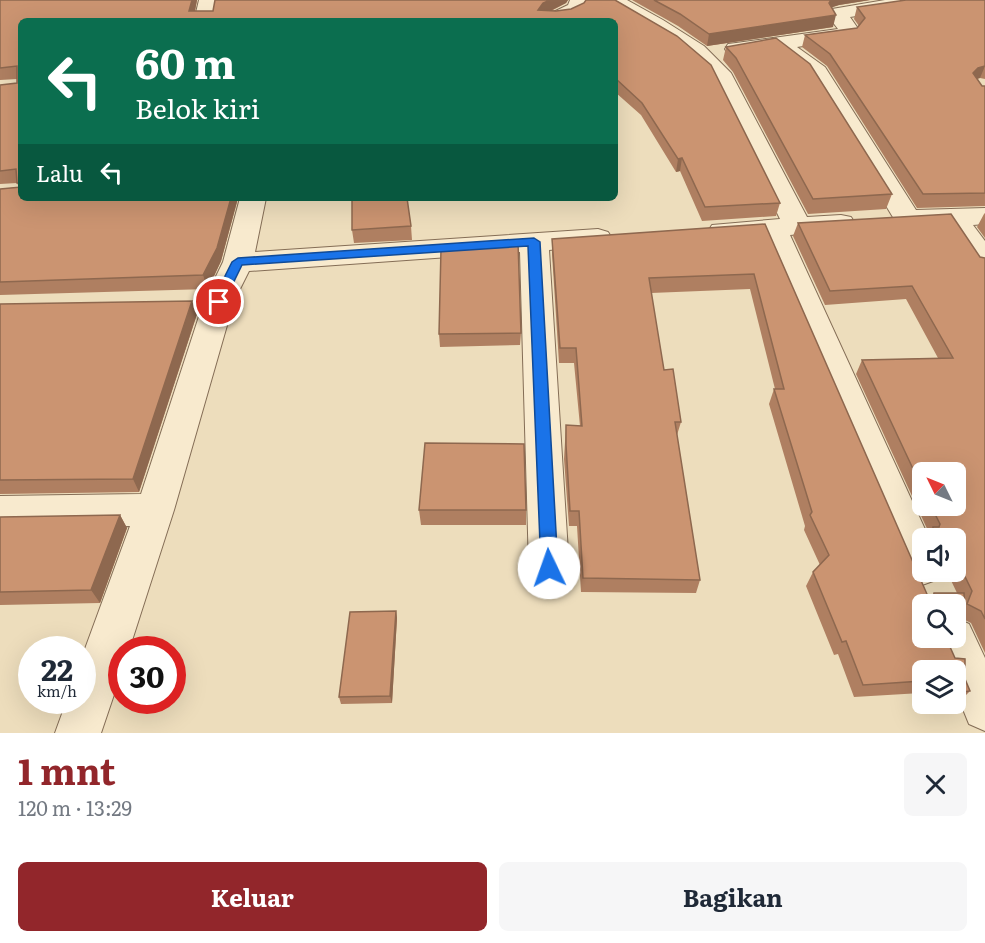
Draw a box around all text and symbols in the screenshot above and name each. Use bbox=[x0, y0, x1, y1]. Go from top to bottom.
text: 60 m bbox=[135, 30, 236, 92]
icon: left bbox=[36, 42, 114, 120]
text: Belok kiri bbox=[135, 87, 260, 127]
text: Lalu bbox=[36, 156, 83, 189]
icon: left bbox=[95, 156, 128, 189]
pin bbox=[193, 276, 244, 327]
icon: arrive bbox=[202, 285, 235, 318]
north arrow bbox=[912, 462, 966, 516]
map controls bbox=[912, 462, 966, 714]
button: sound bbox=[912, 528, 966, 582]
position arrow bbox=[517, 536, 581, 600]
button: search bbox=[912, 594, 966, 648]
speed limit sign: 30 bbox=[108, 636, 186, 714]
text: 22 bbox=[41, 646, 73, 690]
button: layers bbox=[912, 660, 966, 714]
text: km/h bbox=[37, 679, 77, 702]
text: 1 mnt bbox=[18, 743, 116, 796]
button: close bbox=[904, 753, 967, 816]
text: 120 m · 13:29 bbox=[18, 792, 132, 822]
button: Keluar bbox=[18, 862, 487, 931]
button: Bagikan bbox=[499, 862, 967, 931]

